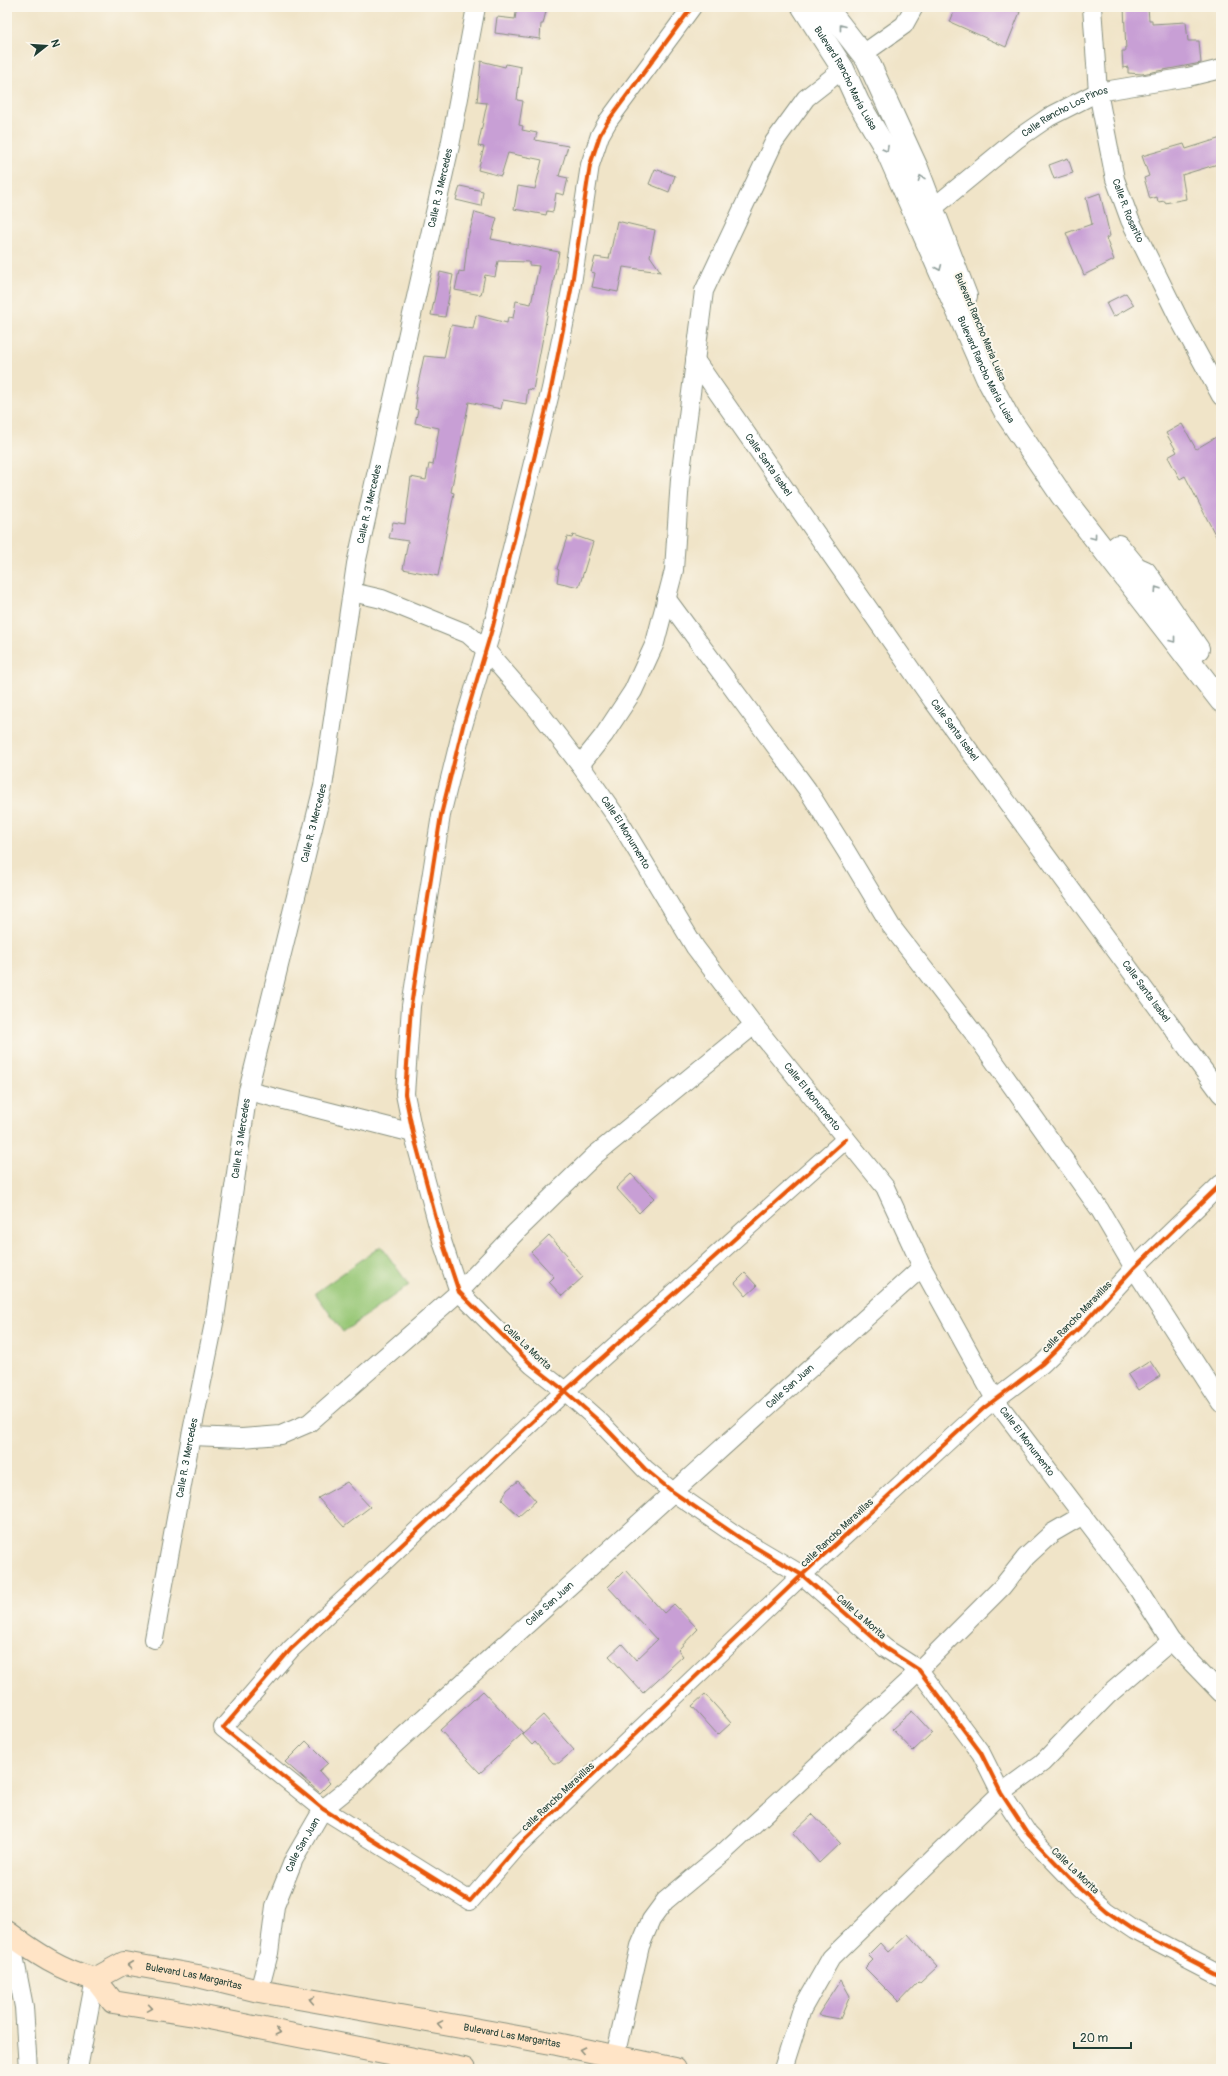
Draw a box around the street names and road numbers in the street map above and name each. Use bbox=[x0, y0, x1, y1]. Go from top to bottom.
street label: Bulevard Rancho María Luisa bbox=[811, 24, 879, 133]
street label: Calle Rancho Los Pinos bbox=[1019, 84, 1109, 140]
street label: Calle R. 3 Mercedes bbox=[426, 147, 455, 229]
street label: Calle R. Rosarito bbox=[1109, 177, 1147, 245]
street label: Bulevard Rancho Maria Luisa bbox=[952, 271, 1008, 383]
street label: Bulevard Rancho María Luisa bbox=[955, 314, 1017, 426]
street label: Calle Santa Isabel bbox=[742, 431, 794, 499]
street label: Calle R. 3 Mercedes bbox=[355, 463, 384, 545]
street label: Calle Santa Isabel bbox=[928, 697, 981, 763]
street label: Calle R. 3 Mercedes bbox=[299, 782, 329, 864]
street label: Calle El Monumento bbox=[598, 794, 653, 872]
street label: Calle Santa Isabel bbox=[1119, 958, 1172, 1025]
street label: Calle El Monumento bbox=[781, 1060, 844, 1134]
street label: Calle R. 3 Mercedes bbox=[229, 1097, 253, 1180]
street label: calle Rancho Maravillas bbox=[1040, 1278, 1115, 1355]
street label: Calle La Morita bbox=[500, 1322, 554, 1373]
street label: Calle San Juan bbox=[763, 1362, 817, 1411]
street label: Calle El Monumento bbox=[997, 1404, 1057, 1479]
street label: Calle R. 3 Mercedes bbox=[174, 1417, 201, 1499]
street label: calle Rancho Maravillas bbox=[798, 1496, 876, 1570]
street label: Calle San Juan bbox=[523, 1579, 576, 1629]
street label: Calle La Morita bbox=[834, 1592, 888, 1642]
street label: calle Rancho Maravillas bbox=[519, 1760, 597, 1834]
street label: Calle San Juan bbox=[283, 1815, 323, 1874]
street label: Calle La Morita bbox=[1049, 1845, 1102, 1897]
street label: Bulevard Las Margaritas bbox=[144, 1961, 244, 1993]
street label: Bulevard Las Margaritas bbox=[463, 2021, 562, 2051]

